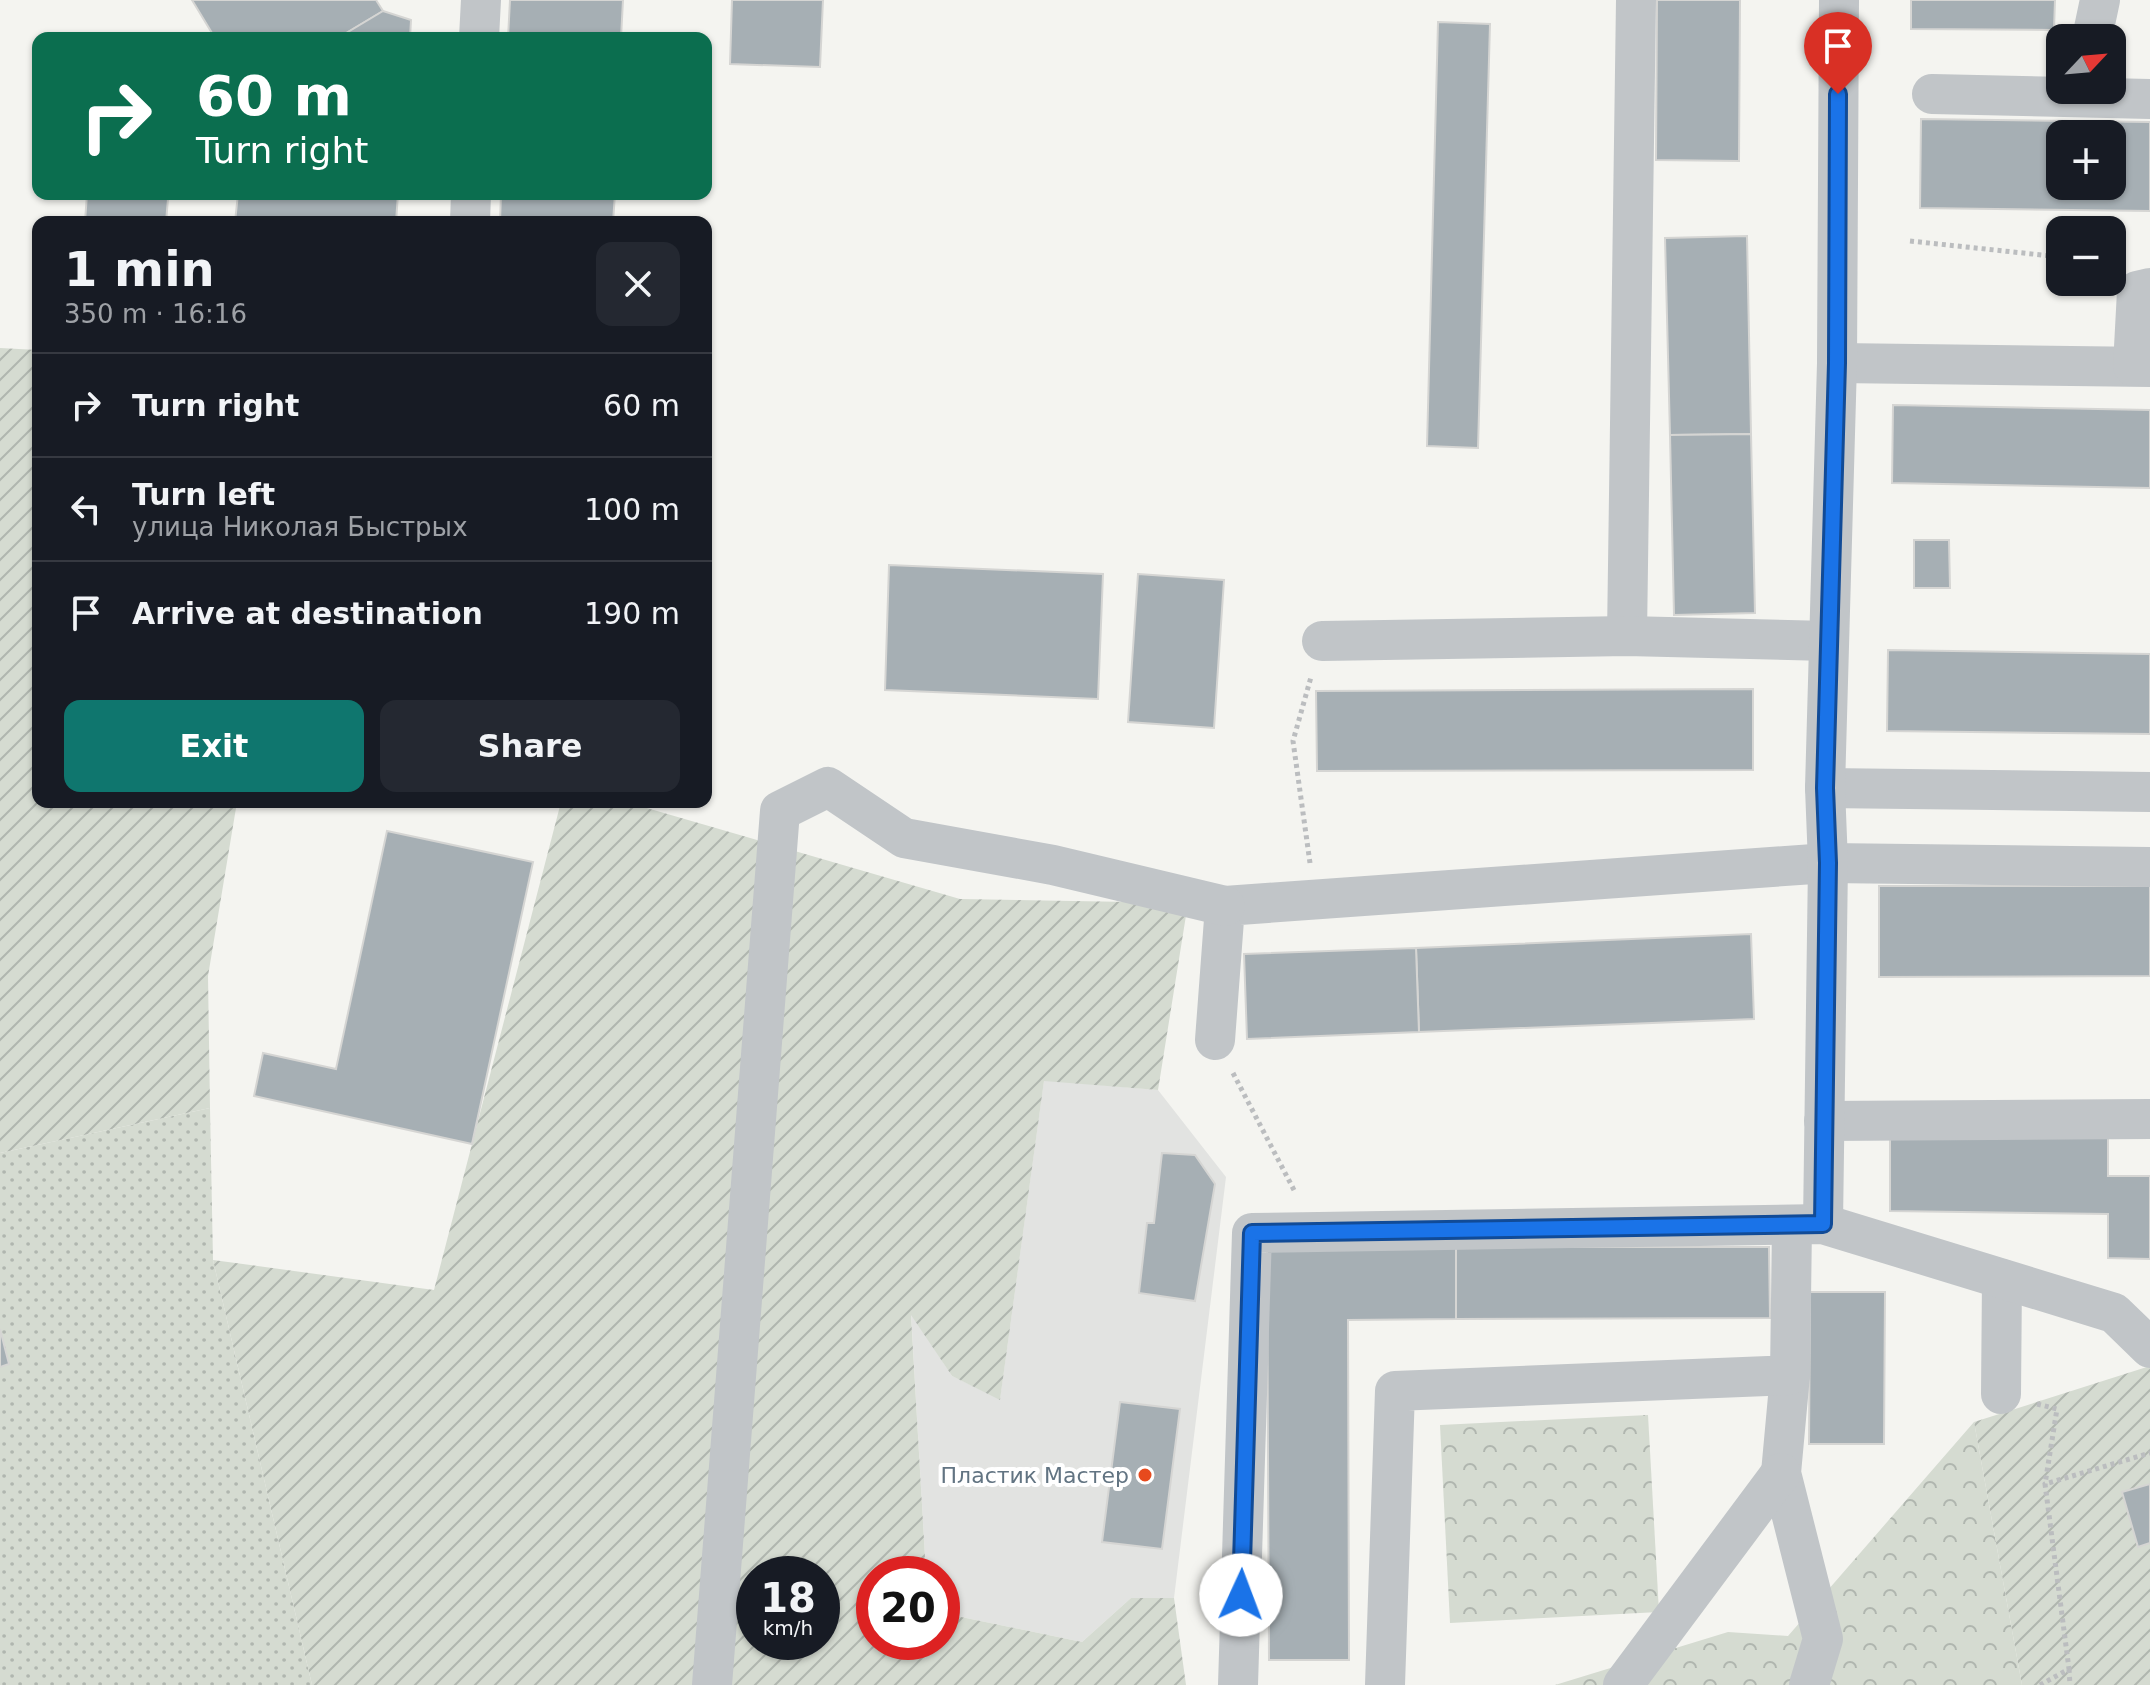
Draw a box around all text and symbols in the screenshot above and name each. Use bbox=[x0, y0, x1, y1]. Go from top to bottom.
pin bbox=[1804, 12, 1872, 94]
icon: arrive bbox=[1816, 24, 1860, 68]
north arrow bbox=[2046, 24, 2126, 104]
map controls bbox=[2046, 24, 2126, 296]
text: 60 m bbox=[196, 63, 352, 128]
icon: right bbox=[64, 64, 168, 168]
button: + bbox=[2046, 120, 2126, 200]
text: Turn right bbox=[196, 130, 368, 171]
button: − bbox=[2046, 216, 2126, 296]
text: 1 min bbox=[64, 241, 215, 297]
button: close bbox=[596, 242, 680, 326]
text: 350 m · 16:16 bbox=[64, 299, 247, 329]
icon: right bbox=[64, 383, 108, 427]
text: Turn right bbox=[132, 388, 299, 423]
text: 60 m bbox=[603, 388, 680, 423]
text: Turn left bbox=[132, 477, 275, 512]
icon: left bbox=[64, 487, 108, 531]
text: 100 m bbox=[584, 492, 680, 527]
text: улица Николая Быстрых bbox=[132, 512, 468, 542]
icon: arrive bbox=[64, 591, 108, 635]
text: Arrive at destination bbox=[132, 596, 483, 631]
text: 190 m bbox=[584, 596, 680, 631]
button: Exit bbox=[64, 700, 364, 792]
button: Share bbox=[380, 700, 680, 792]
place label: Пластик Мастер bbox=[941, 1463, 1129, 1488]
marker: Пластик Мастер bbox=[1136, 1466, 1154, 1484]
position arrow bbox=[1199, 1553, 1283, 1637]
speed limit sign: 20 bbox=[856, 1556, 960, 1660]
text: 18 bbox=[760, 1575, 816, 1621]
text: km/h bbox=[763, 1616, 813, 1640]

